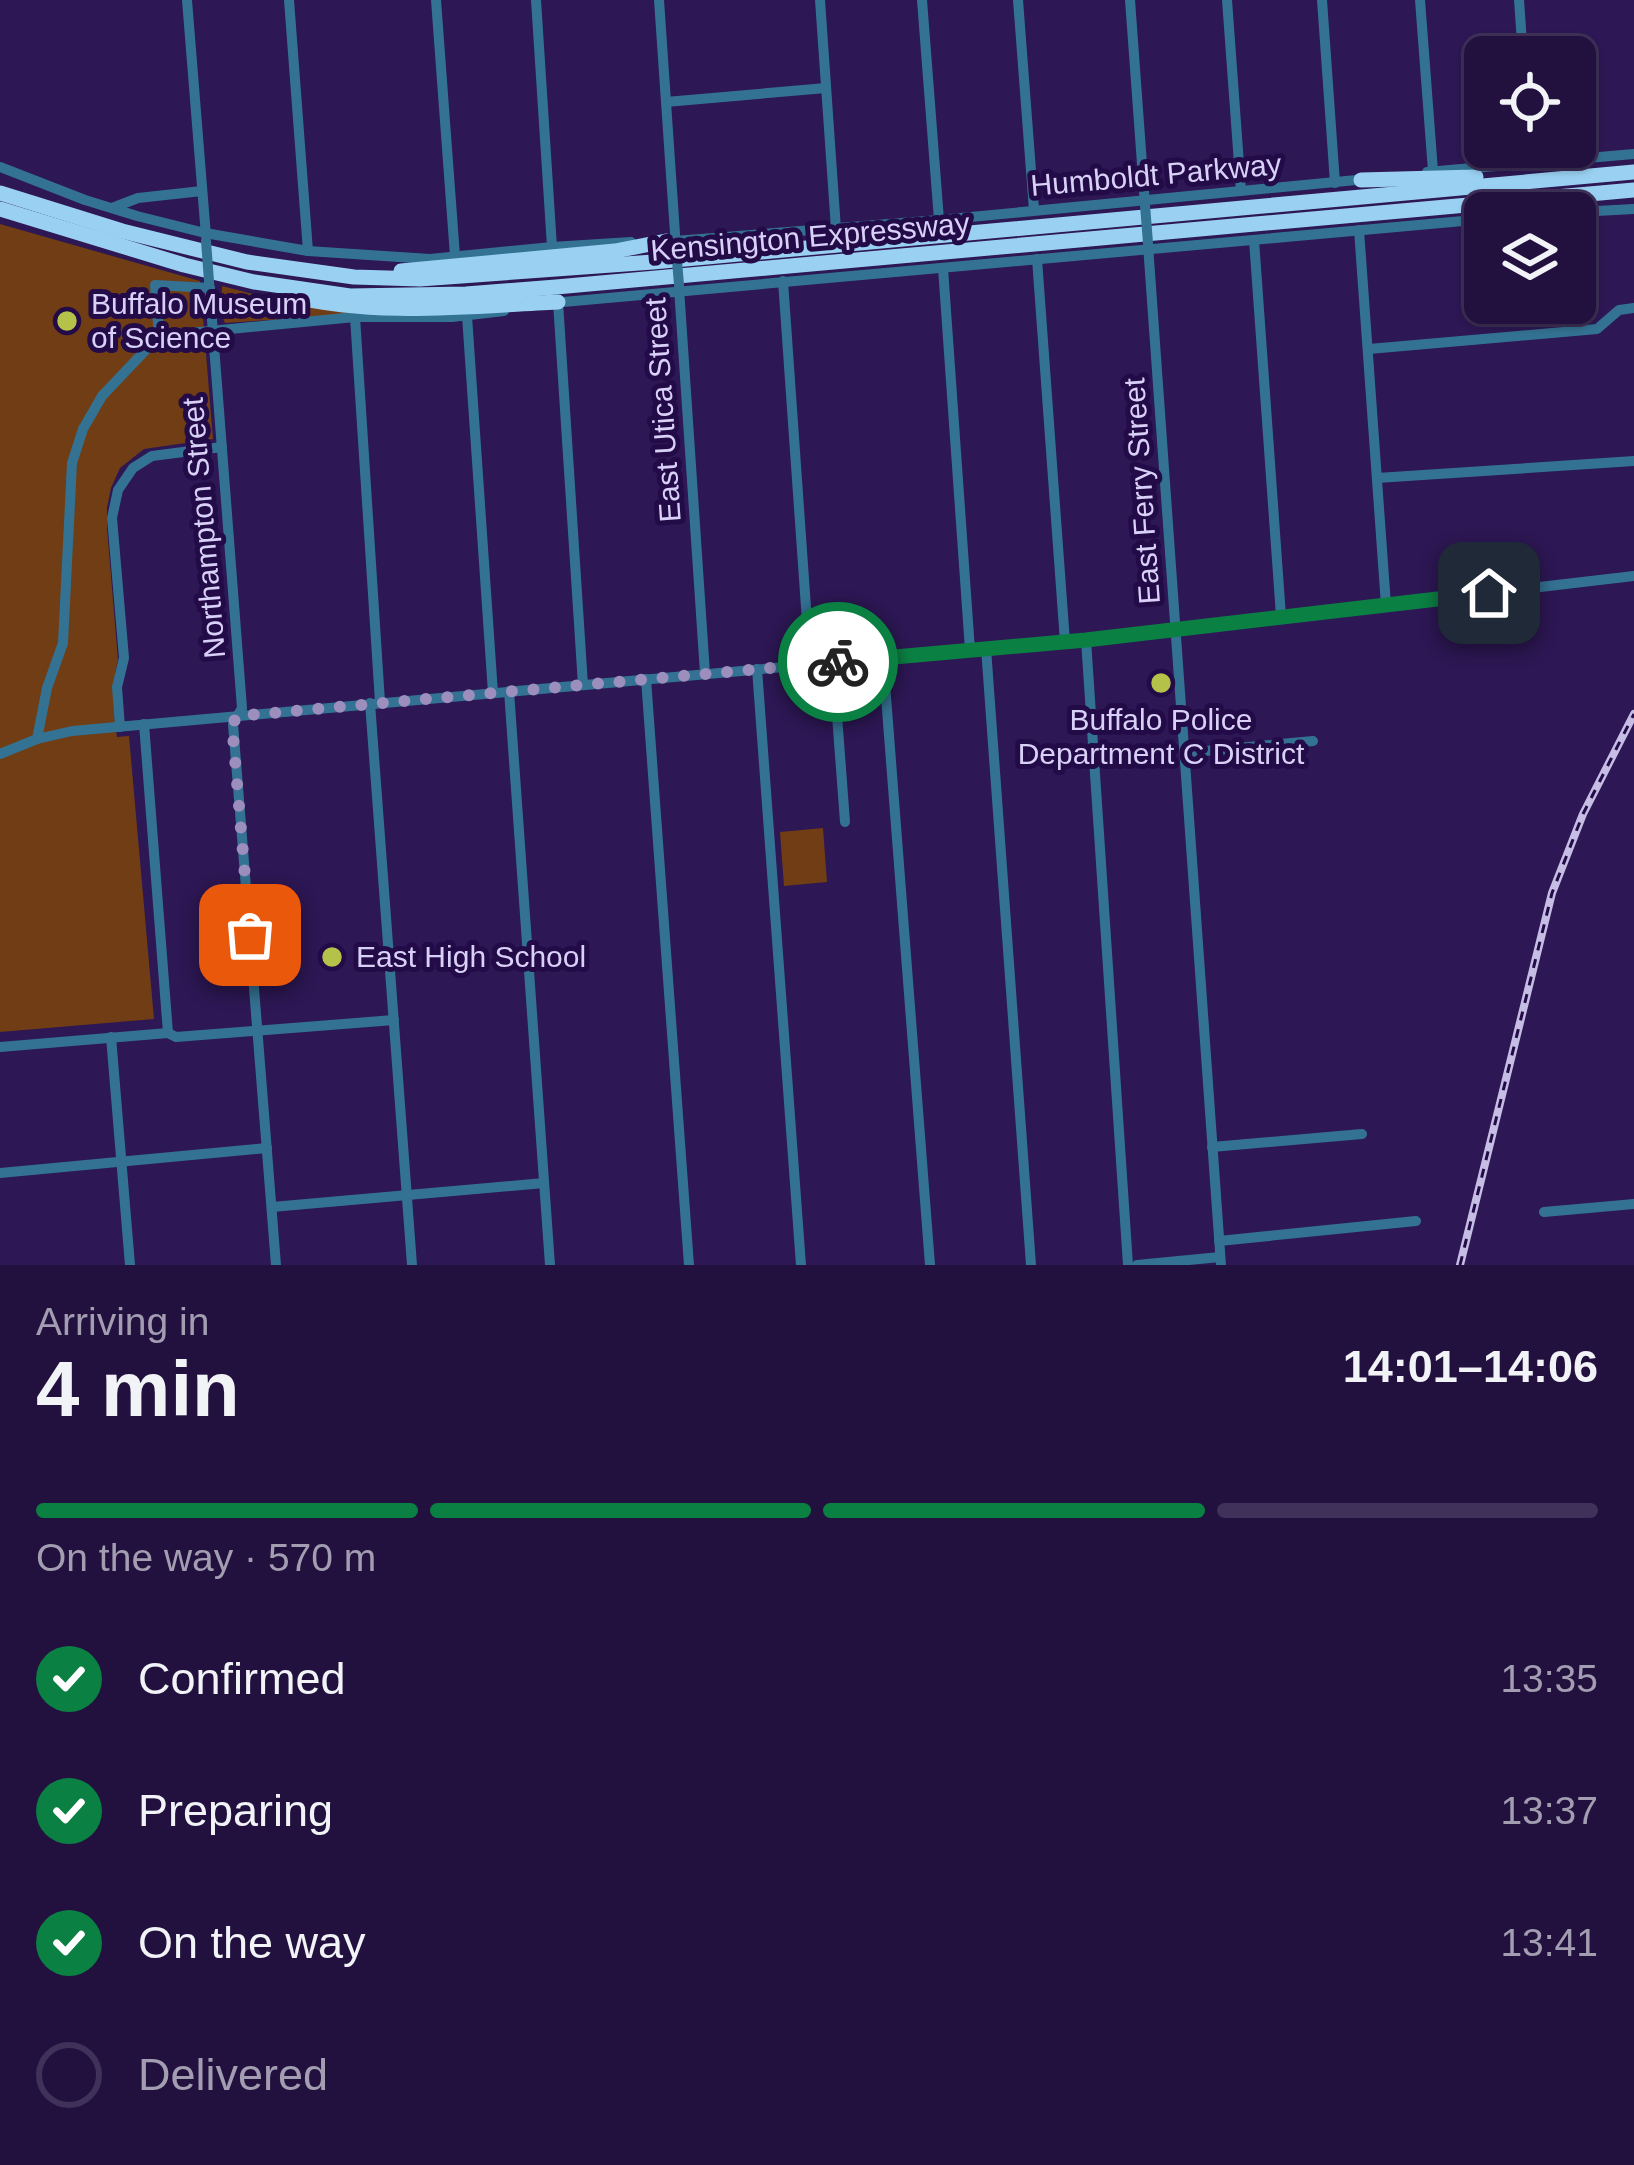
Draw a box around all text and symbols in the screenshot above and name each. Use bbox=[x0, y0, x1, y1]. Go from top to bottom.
map controls bbox=[1464, 36, 1596, 324]
button: locate bbox=[1464, 36, 1596, 168]
street label: Humboldt Parkway bbox=[1029, 147, 1283, 202]
button: layers bbox=[1464, 192, 1596, 324]
street label: Kensington Expressway bbox=[649, 206, 971, 267]
place label: Buffalo Museum of Science bbox=[91, 287, 307, 354]
street label: East Utica Street bbox=[638, 296, 687, 523]
marker: Buffalo Museum of Science bbox=[54, 308, 80, 334]
street label: East Ferry Street bbox=[1117, 376, 1166, 605]
street label: Northampton Street bbox=[176, 396, 231, 660]
pin bbox=[1438, 542, 1540, 644]
icon: home bbox=[1456, 560, 1522, 626]
courier bbox=[778, 602, 898, 722]
icon: bike bbox=[805, 629, 871, 695]
marker: Buffalo Police Department C District bbox=[1148, 670, 1174, 696]
place label: Buffalo Police Department C District bbox=[1018, 703, 1305, 770]
pin bbox=[199, 884, 301, 986]
icon: bag bbox=[217, 902, 283, 968]
place label: East High School bbox=[356, 940, 586, 973]
marker: East High School bbox=[319, 944, 345, 970]
text: Arriving in bbox=[36, 1300, 209, 1343]
text: 14:01–14:06 bbox=[1343, 1341, 1598, 1392]
text: 4 min bbox=[36, 1345, 240, 1433]
text: On the way · 570 m bbox=[36, 1536, 376, 1579]
icon: check bbox=[36, 1646, 102, 1712]
text: Confirmed bbox=[138, 1653, 346, 1704]
text: 13:35 bbox=[1500, 1657, 1598, 1700]
icon: check bbox=[36, 1778, 102, 1844]
text: Preparing bbox=[138, 1785, 333, 1836]
text: 13:37 bbox=[1500, 1789, 1598, 1832]
icon: check bbox=[36, 1910, 102, 1976]
text: On the way bbox=[138, 1917, 366, 1968]
text: 13:41 bbox=[1500, 1921, 1598, 1964]
text: Delivered bbox=[138, 2049, 328, 2100]

